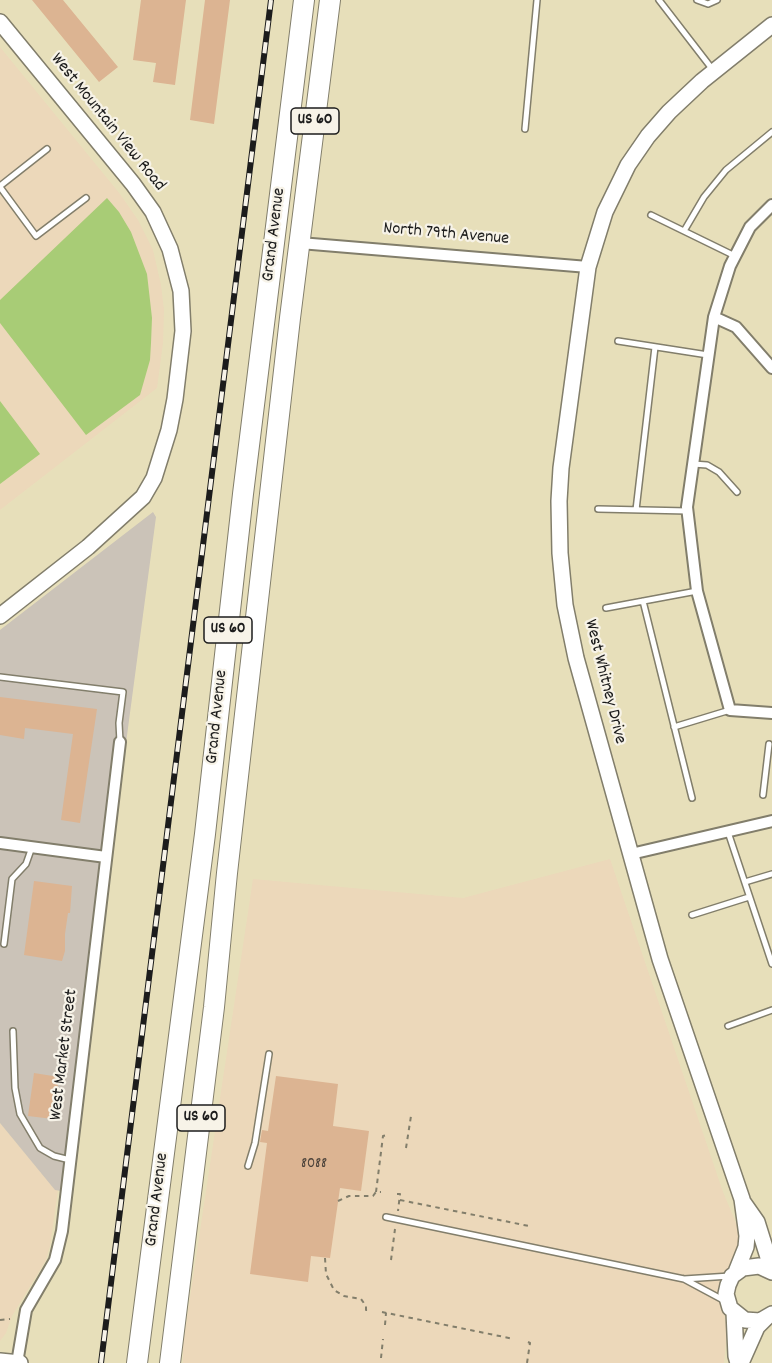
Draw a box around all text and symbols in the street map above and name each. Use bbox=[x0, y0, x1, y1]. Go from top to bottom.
street label: West Mountain View Road bbox=[45, 50, 169, 196]
road number: US 60 bbox=[291, 108, 339, 134]
street label: Grand Avenue bbox=[259, 187, 291, 283]
street label: North 79th Avenue bbox=[382, 219, 510, 251]
road number: US 60 bbox=[204, 617, 252, 643]
street label: West Whitney Drive bbox=[578, 618, 630, 746]
street label: Grand Avenue bbox=[202, 669, 234, 765]
street label: West Market Street bbox=[46, 988, 84, 1122]
road number: US 60 bbox=[177, 1105, 225, 1131]
street label: Grand Avenue bbox=[142, 1152, 174, 1248]
house number: 8088 bbox=[301, 1156, 327, 1174]

